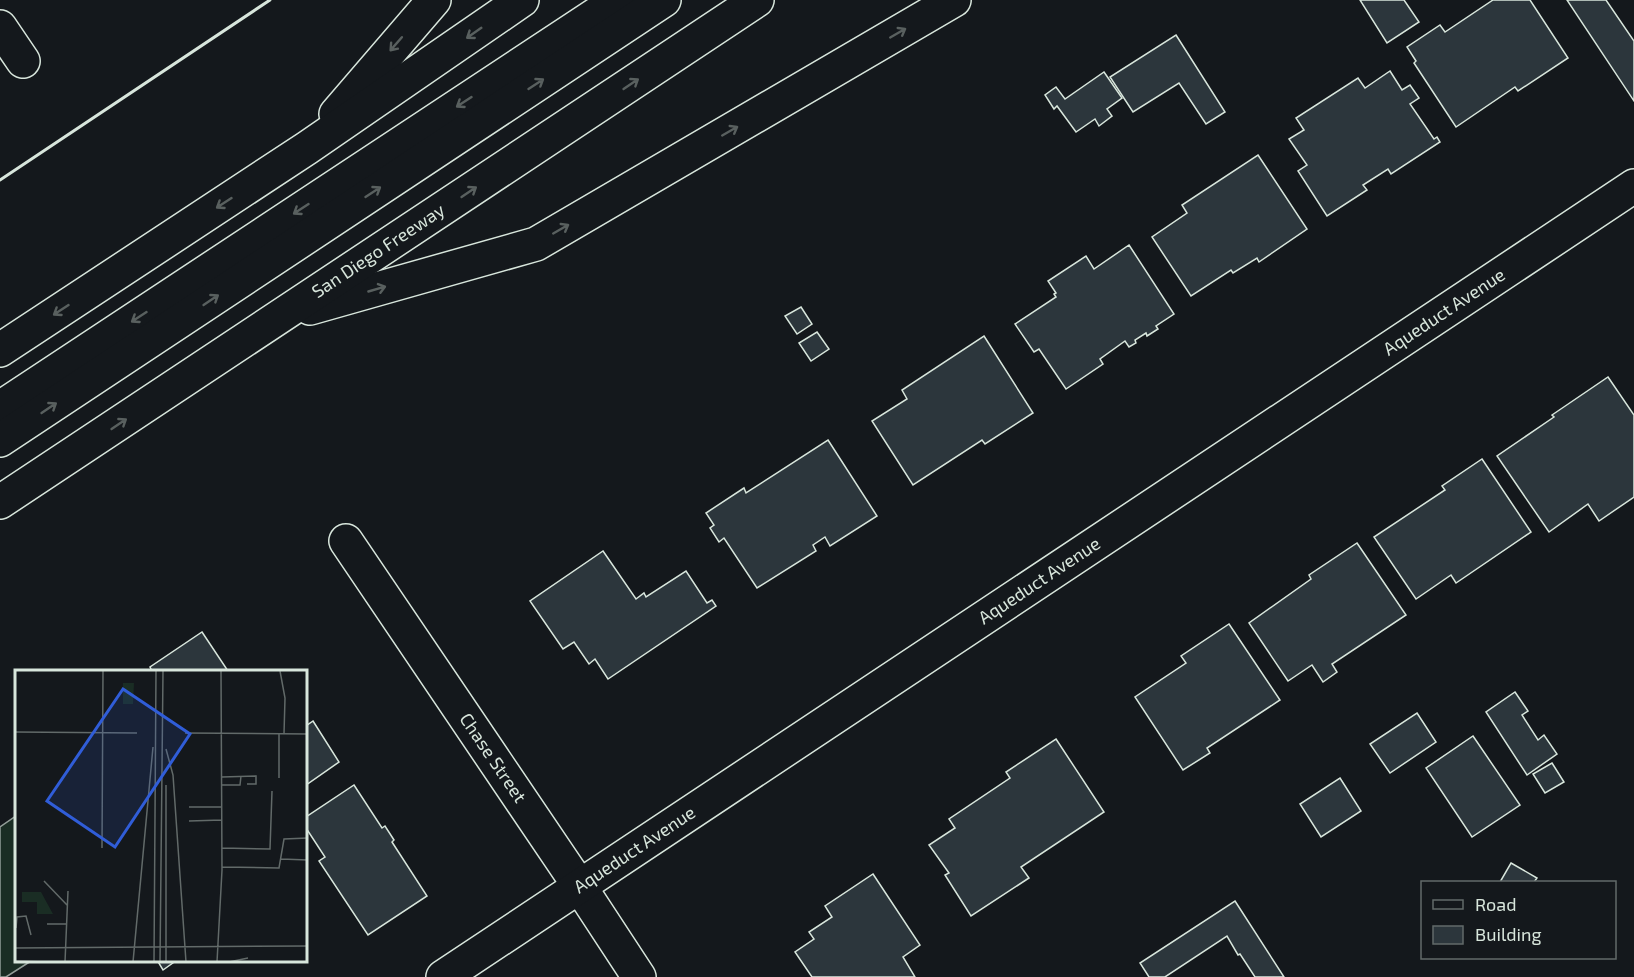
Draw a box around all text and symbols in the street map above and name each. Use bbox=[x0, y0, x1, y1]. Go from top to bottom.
one-way arrow bbox=[889, 26, 906, 38]
one-way arrow bbox=[466, 27, 482, 39]
one-way arrow bbox=[389, 36, 402, 52]
one-way arrow bbox=[527, 78, 544, 90]
one-way arrow bbox=[622, 78, 639, 90]
one-way arrow bbox=[456, 96, 473, 108]
one-way arrow bbox=[721, 124, 738, 136]
one-way arrow bbox=[460, 185, 477, 198]
one-way arrow bbox=[365, 186, 381, 198]
one-way arrow bbox=[216, 197, 232, 209]
street label: San Diego Freeway bbox=[307, 198, 449, 302]
one-way arrow bbox=[293, 203, 310, 216]
one-way arrow bbox=[552, 223, 569, 235]
street label: Aqueduct Avenue bbox=[1379, 263, 1509, 360]
one-way arrow bbox=[367, 283, 386, 294]
one-way arrow bbox=[202, 293, 219, 305]
one-way arrow bbox=[53, 304, 70, 316]
one-way arrow bbox=[130, 310, 147, 323]
one-way arrow bbox=[40, 401, 57, 414]
one-way arrow bbox=[110, 417, 127, 429]
street label: Aqueduct Avenue bbox=[974, 532, 1104, 628]
inset map bbox=[15, 670, 308, 962]
street label: Chase Street bbox=[455, 708, 532, 807]
street label: Aqueduct Avenue bbox=[569, 801, 699, 897]
legend bbox=[1421, 881, 1616, 959]
text: Road bbox=[1475, 893, 1516, 915]
text: Building bbox=[1475, 923, 1542, 945]

